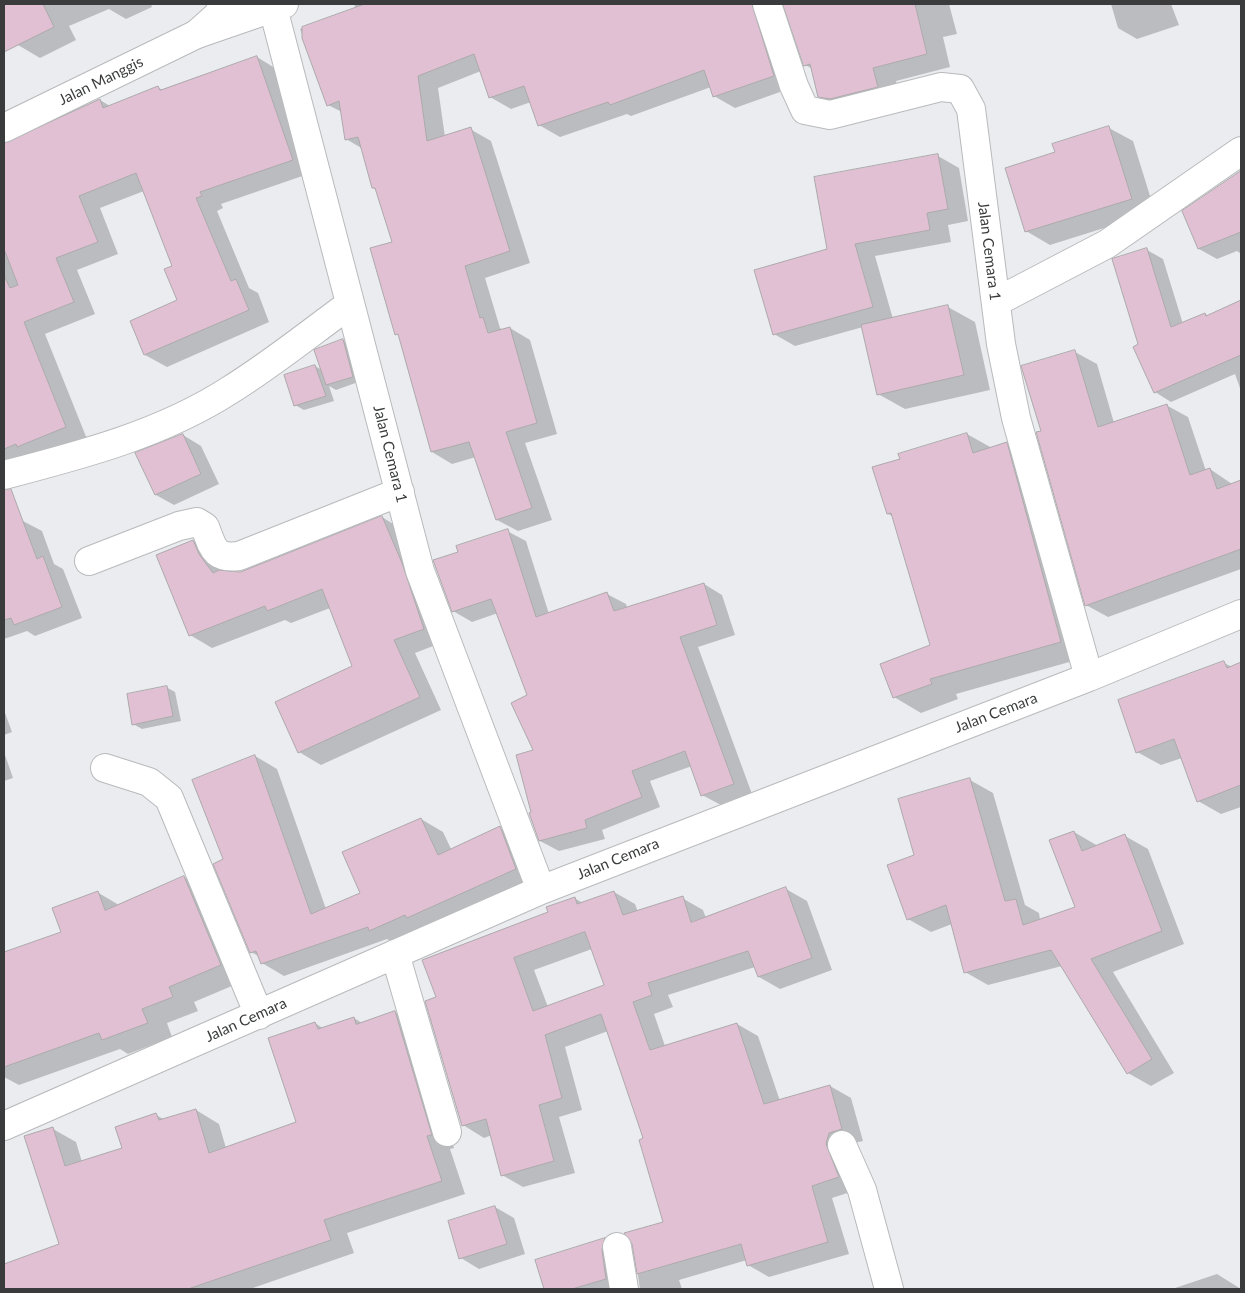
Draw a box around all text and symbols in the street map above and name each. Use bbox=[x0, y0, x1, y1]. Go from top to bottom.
street label: Jalan Manggis bbox=[56, 53, 146, 109]
street label: Jalan Cemara 1 bbox=[974, 200, 1004, 302]
street label: Jalan Cemara 1 bbox=[369, 403, 411, 505]
street label: Jalan Cemara bbox=[952, 689, 1040, 737]
street label: Jalan Cemara bbox=[574, 834, 662, 884]
street label: Jalan Cemara bbox=[203, 994, 289, 1046]

